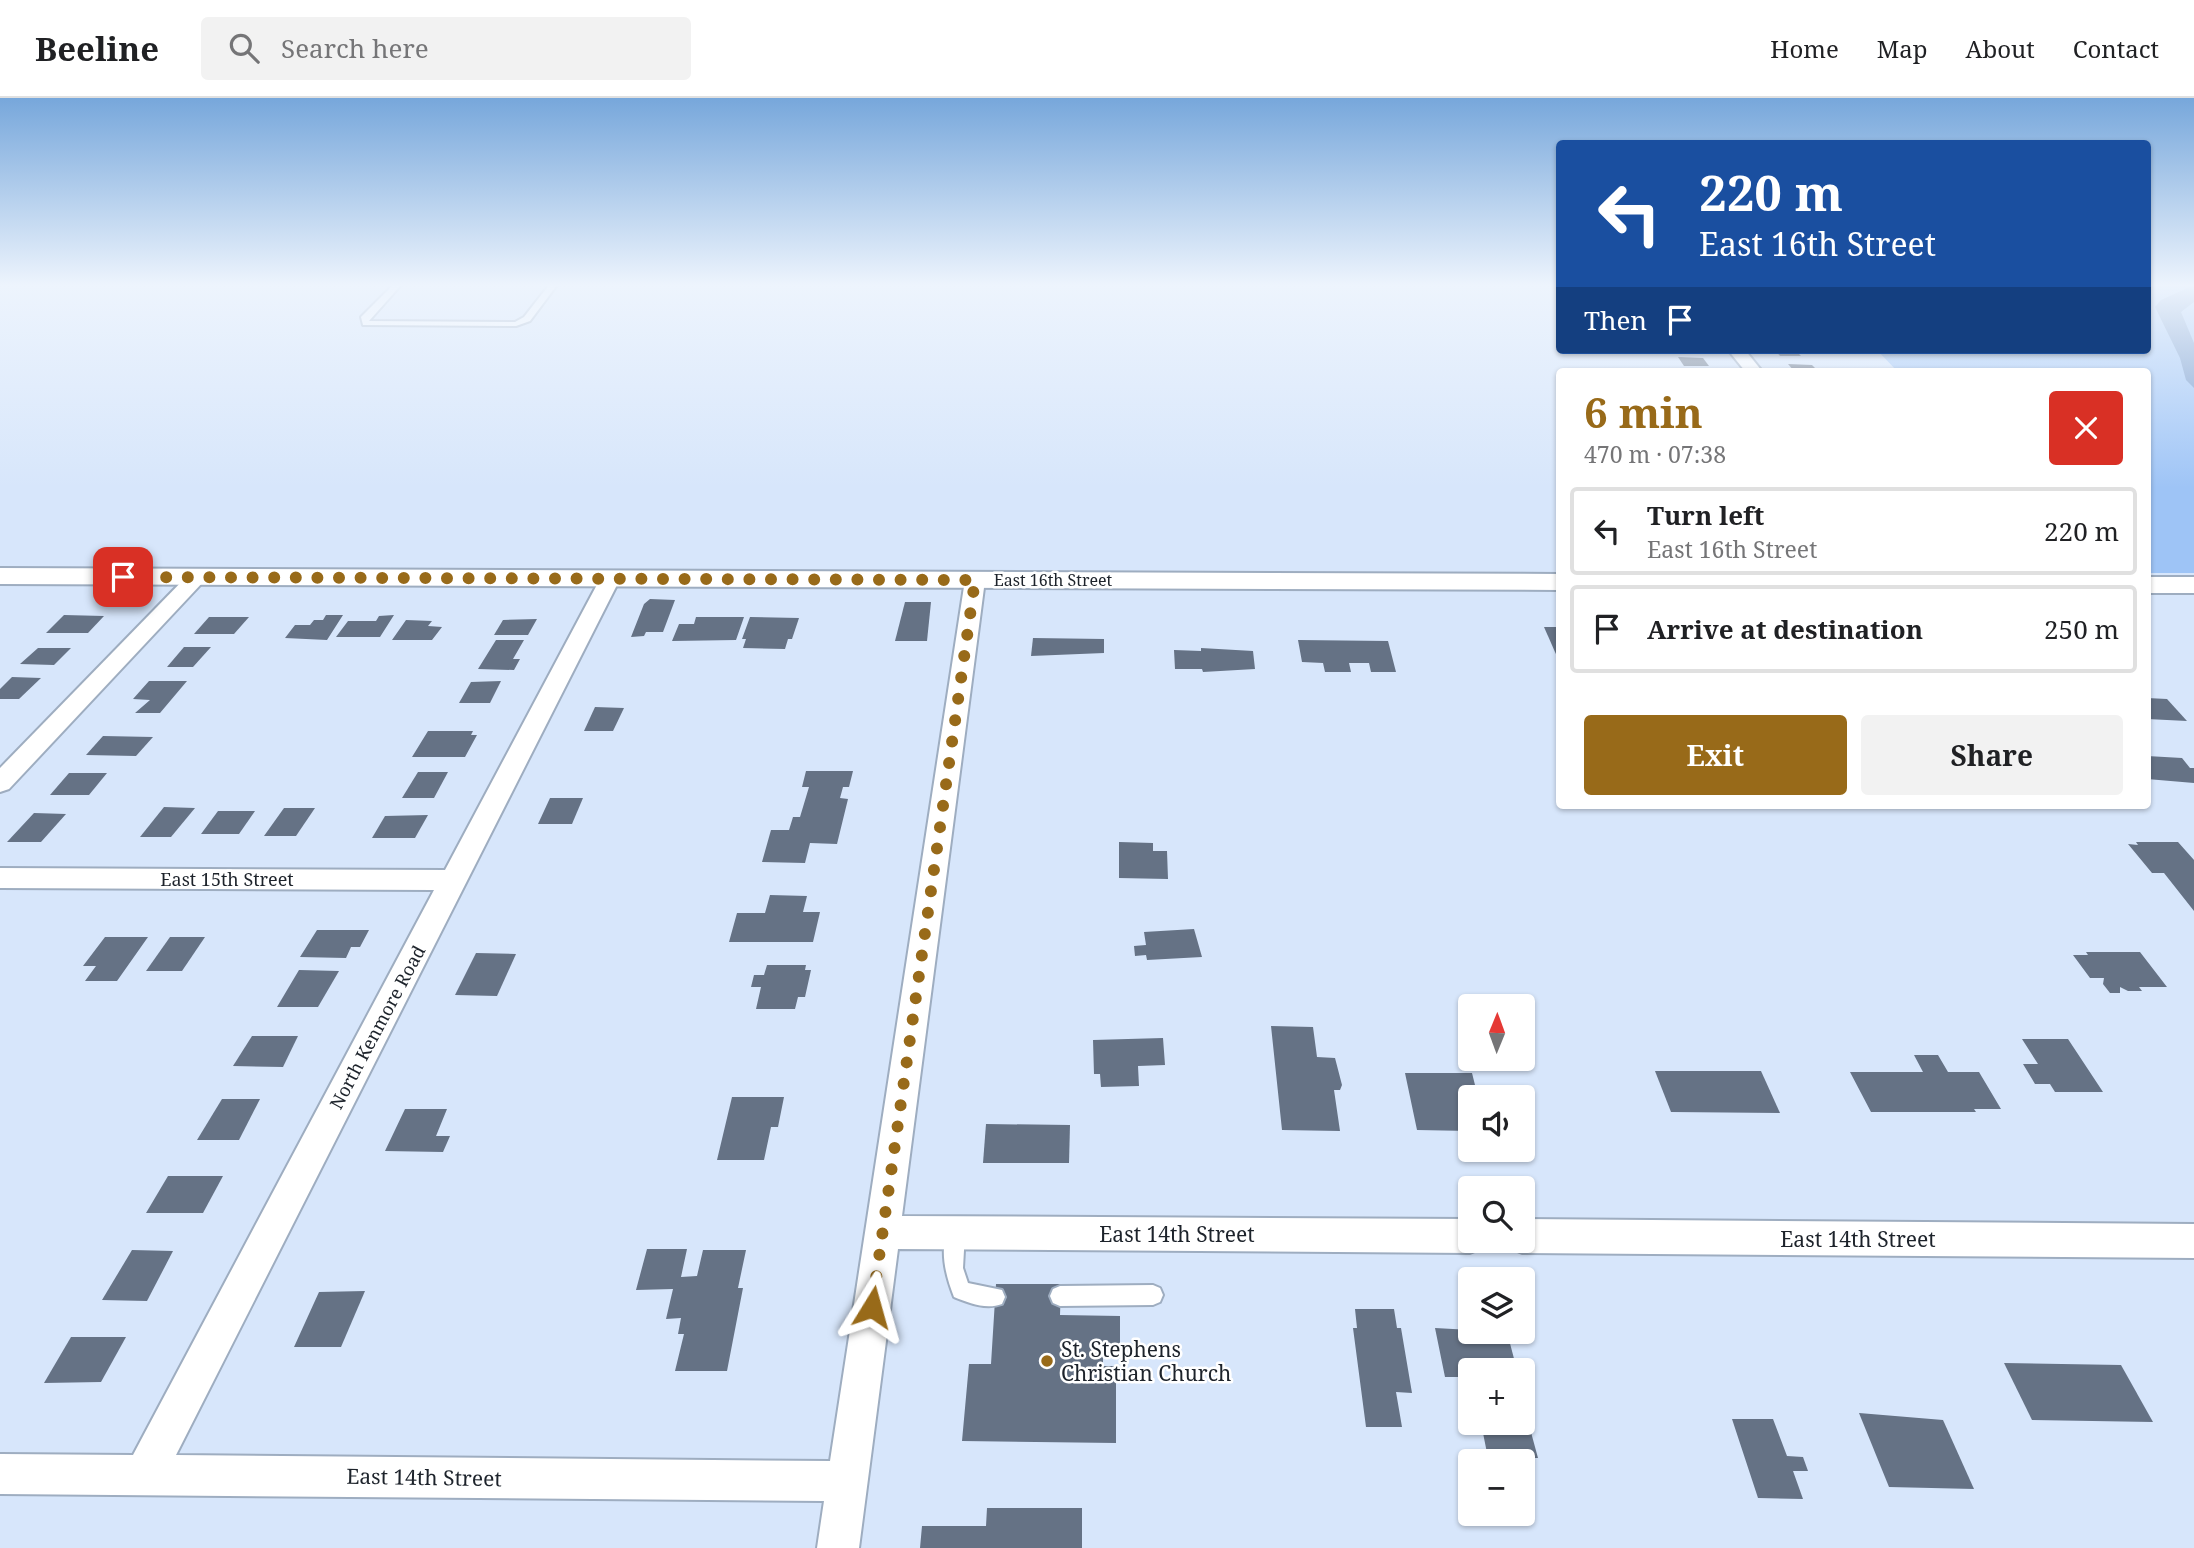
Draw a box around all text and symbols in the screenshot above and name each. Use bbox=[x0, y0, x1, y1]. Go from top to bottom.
search box bbox=[201, 17, 691, 80]
text: Beeline bbox=[35, 26, 159, 71]
icon: search bbox=[225, 29, 263, 67]
text: Search here bbox=[281, 30, 429, 66]
text: Home bbox=[1770, 32, 1839, 65]
text: Map bbox=[1877, 32, 1928, 65]
text: About bbox=[1966, 32, 2035, 65]
text: Contact bbox=[2073, 32, 2159, 65]
text: 220 m bbox=[1699, 159, 1843, 225]
icon: left bbox=[1584, 168, 1675, 259]
text: East 16th Street bbox=[1699, 222, 1936, 265]
icon: arrive bbox=[1661, 301, 1699, 339]
text: Then bbox=[1584, 302, 1647, 338]
text: 6 min bbox=[1584, 383, 1703, 440]
button: close bbox=[2049, 391, 2123, 465]
text: 470 m · 07:38 bbox=[1584, 438, 1726, 470]
text: Turn left bbox=[1647, 497, 1764, 533]
icon: left bbox=[1588, 512, 1626, 550]
text: 220 m bbox=[2044, 513, 2119, 549]
text: East 16th Street bbox=[1647, 533, 1817, 565]
pin bbox=[93, 547, 153, 607]
icon: arrive bbox=[104, 558, 142, 596]
street label: East 16th Street bbox=[994, 569, 1113, 591]
icon: arrive bbox=[1588, 610, 1626, 648]
text: Arrive at destination bbox=[1647, 611, 1923, 647]
text: 250 m bbox=[2044, 611, 2119, 647]
button: Exit bbox=[1584, 715, 1847, 795]
button: Share bbox=[1861, 715, 2123, 795]
street label: East 15th Street bbox=[160, 867, 294, 891]
street label: North Kenmore Road bbox=[324, 941, 430, 1113]
north arrow bbox=[1458, 994, 1535, 1071]
map controls bbox=[1458, 994, 1535, 1526]
button: sound bbox=[1458, 1085, 1535, 1162]
button: search bbox=[1458, 1176, 1535, 1253]
street label: East 14th Street bbox=[1099, 1220, 1255, 1248]
street label: East 14th Street bbox=[1780, 1225, 1936, 1253]
button: layers bbox=[1458, 1267, 1535, 1344]
position arrow bbox=[835, 1270, 909, 1344]
place label: St. Stephens Christian Church bbox=[1061, 1335, 1231, 1387]
marker: St. Stephens Christian Church bbox=[1039, 1353, 1055, 1369]
button: + bbox=[1458, 1358, 1535, 1435]
button: − bbox=[1458, 1449, 1535, 1526]
street label: East 14th Street bbox=[346, 1462, 502, 1492]

